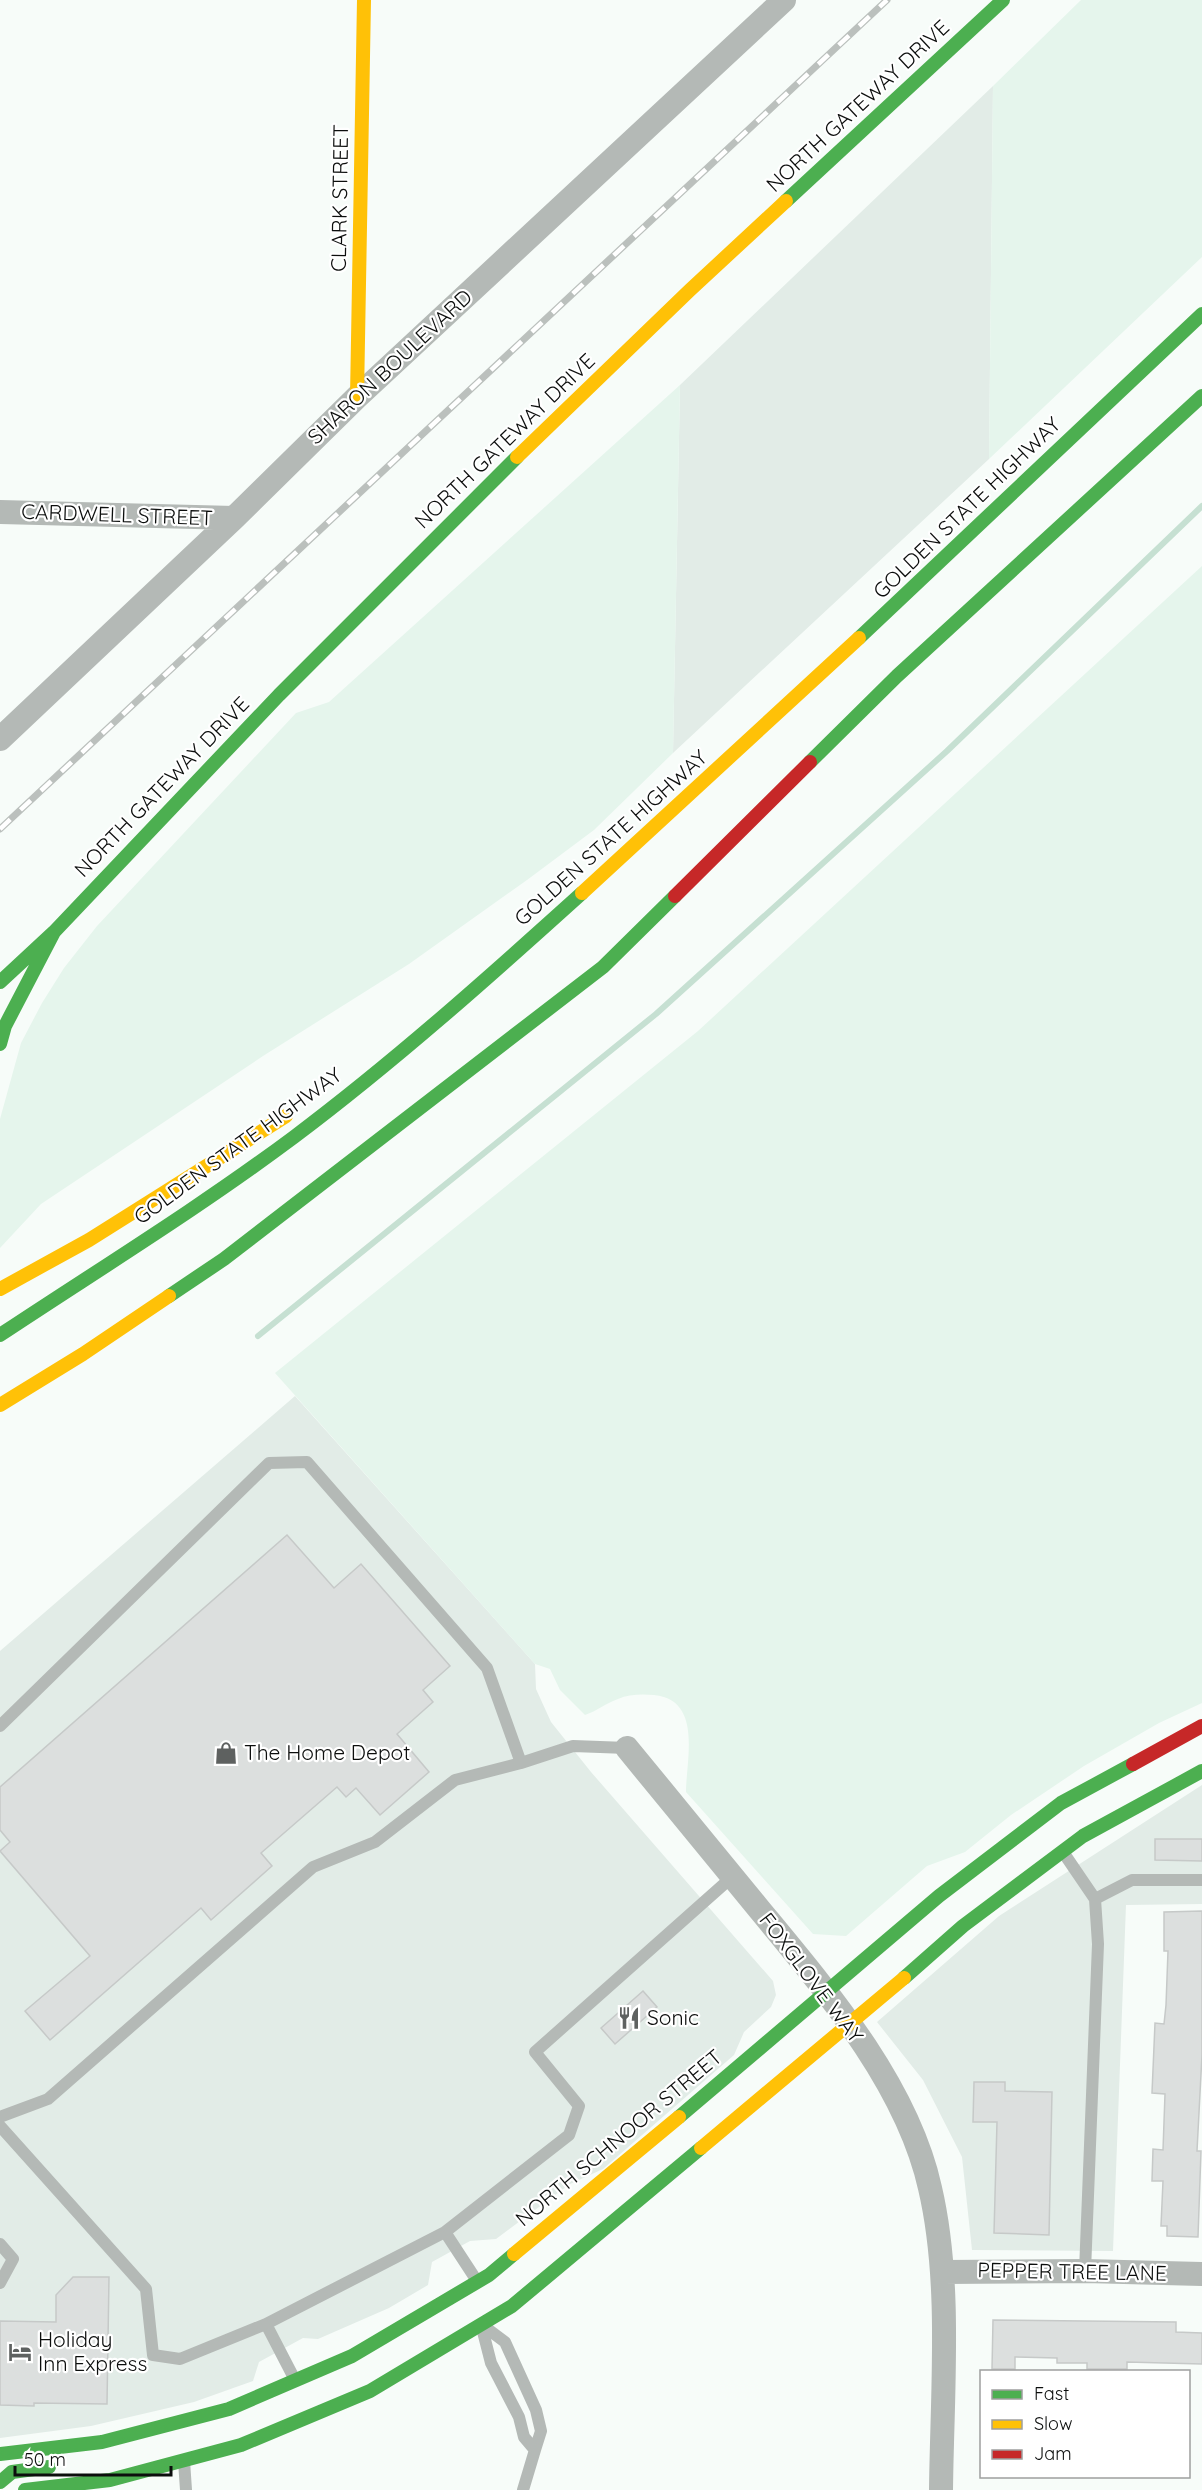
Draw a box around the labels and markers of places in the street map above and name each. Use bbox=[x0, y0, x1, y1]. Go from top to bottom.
place label: The Home Depot bbox=[244, 1739, 410, 1765]
shop icon: The Home Depot bbox=[213, 1740, 239, 1766]
place label: Sonic bbox=[647, 2004, 699, 2030]
restaurant icon: Sonic bbox=[616, 2005, 642, 2031]
place label: Holiday Inn Express bbox=[38, 2326, 147, 2376]
hotel icon: Holiday Inn Express bbox=[7, 2339, 33, 2365]

